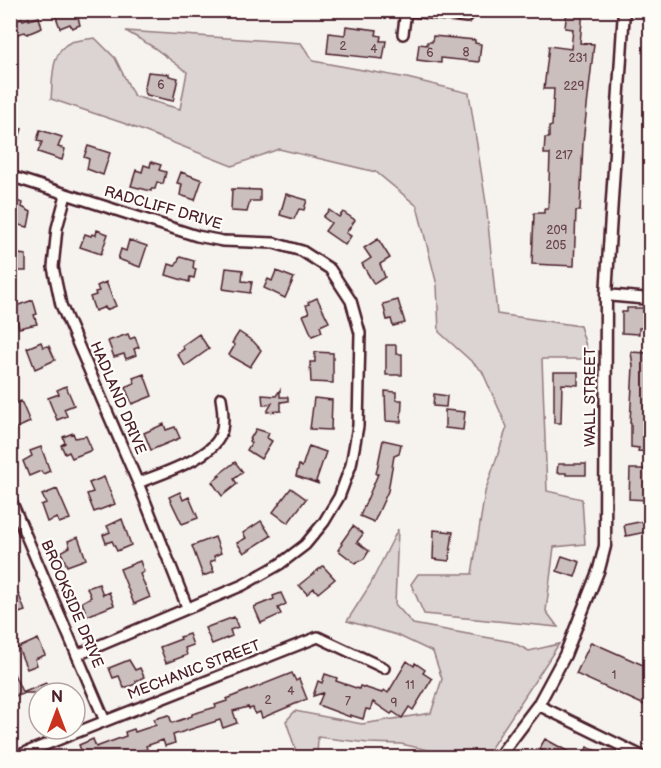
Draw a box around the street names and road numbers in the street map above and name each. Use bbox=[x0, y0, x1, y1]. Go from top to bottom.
street label: RADCLIFF DRIVE bbox=[102, 182, 224, 234]
street label: HADLAND DRIVE bbox=[86, 339, 150, 457]
street label: WALL STREET bbox=[581, 347, 600, 447]
street label: BROOKSIDE DRIVE bbox=[36, 537, 108, 671]
street label: MECHANIC STREET bbox=[125, 636, 263, 704]

